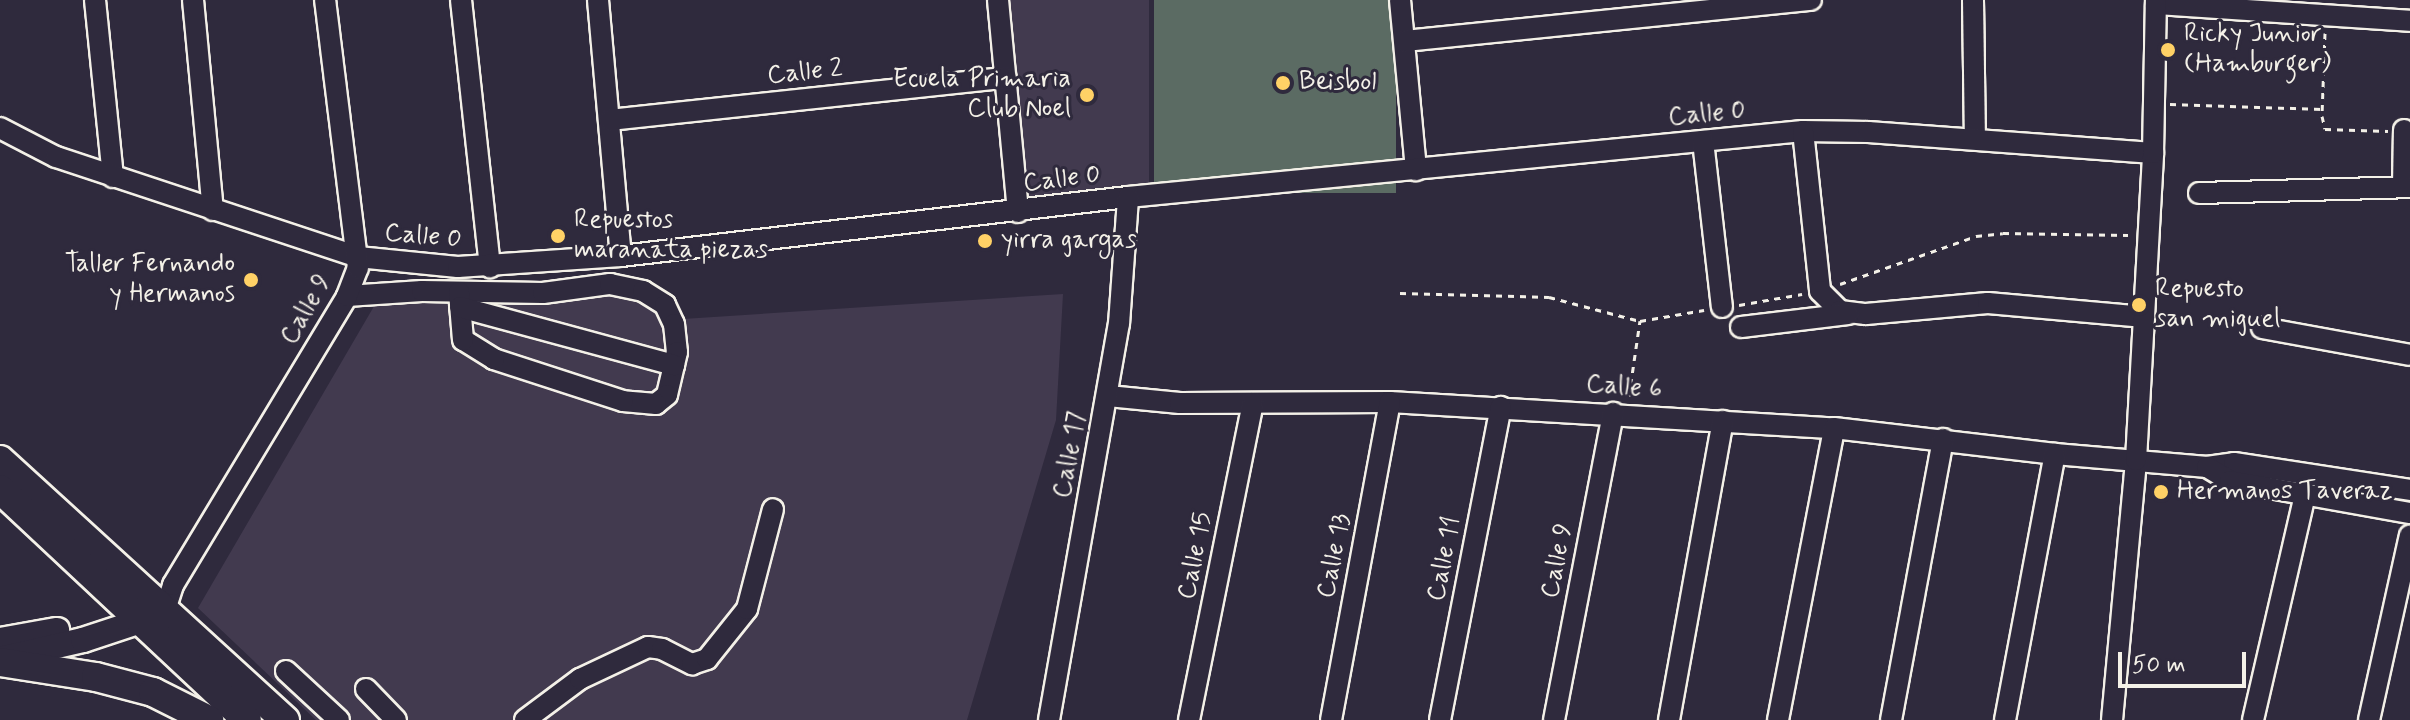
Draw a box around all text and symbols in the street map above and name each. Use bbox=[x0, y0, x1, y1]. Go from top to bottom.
place label: Ricky Junior (Hamburger) bbox=[2184, 19, 2331, 80]
marker: Ricky Junior (Hamburger) bbox=[2159, 41, 2177, 59]
street label: Calle 2 bbox=[766, 54, 844, 92]
place label: Ecuela Primaria Club Noel bbox=[894, 64, 1071, 126]
place label: Beisbol bbox=[1299, 67, 1377, 99]
marker: Beisbol bbox=[1274, 74, 1292, 92]
marker: Ecuela Primaria Club Noel bbox=[1078, 86, 1096, 104]
street label: Calle 0 bbox=[1667, 95, 1747, 135]
street label: Calle 0 bbox=[1022, 160, 1102, 200]
place label: Repuestos maranata piezas bbox=[574, 205, 768, 266]
street label: Calle 0 bbox=[383, 218, 463, 256]
place label: yirra gargas bbox=[1001, 225, 1133, 257]
marker: Repuestos maranata piezas bbox=[549, 227, 567, 245]
marker: yirra gargas bbox=[976, 232, 994, 250]
place label: Taller Fernando y Hermanos bbox=[63, 249, 235, 310]
street label: Calle 9 bbox=[275, 269, 339, 351]
marker: Taller Fernando y Hermanos bbox=[242, 271, 260, 289]
place label: Repuesto san miguel bbox=[2155, 274, 2267, 336]
marker: Repuesto san miguel bbox=[2130, 296, 2148, 314]
street label: Calle 6 bbox=[1585, 370, 1663, 406]
street label: Calle 17 bbox=[1048, 409, 1094, 501]
place label: Hermanos Taveraz bbox=[2177, 476, 2388, 508]
marker: Hermanos Taveraz bbox=[2152, 483, 2170, 501]
street label: Calle 15 bbox=[1172, 510, 1220, 602]
street label: Calle 13 bbox=[1312, 511, 1358, 601]
street label: Calle 11 bbox=[1422, 514, 1468, 604]
street label: Calle 9 bbox=[1535, 521, 1581, 601]
scale bar bbox=[2122, 636, 2250, 686]
text: 50 m bbox=[2132, 650, 2186, 681]

